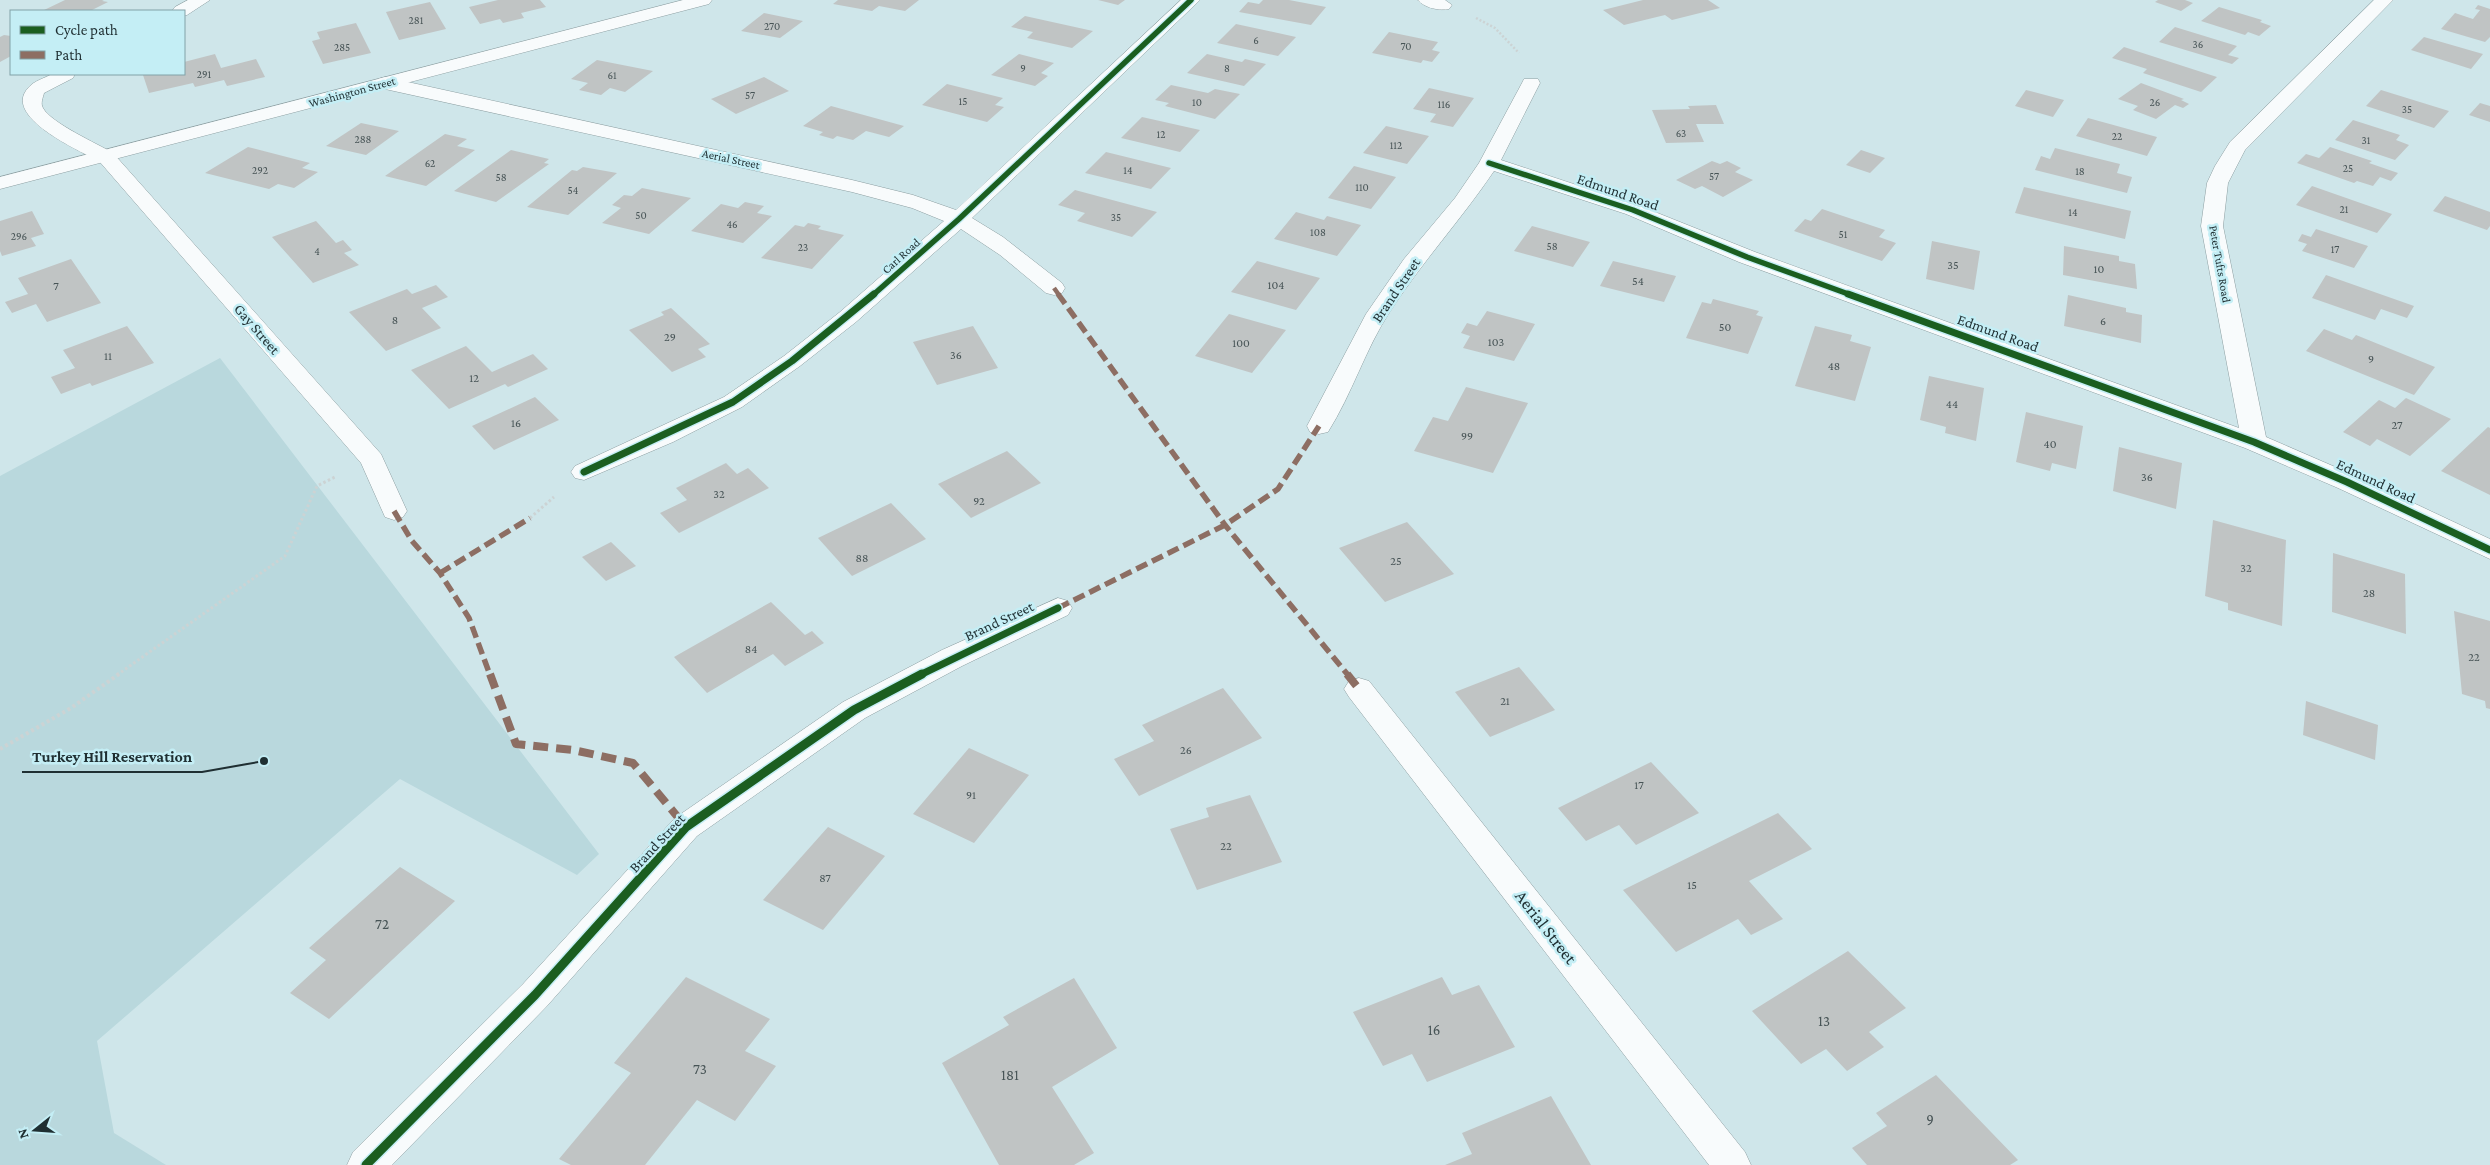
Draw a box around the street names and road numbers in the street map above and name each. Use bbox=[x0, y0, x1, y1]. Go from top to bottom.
street label: Washington Street bbox=[307, 73, 398, 110]
street label: Aerial Street bbox=[701, 146, 762, 172]
street label: Edmund Road bbox=[1575, 171, 1661, 213]
street label: Peter Tufts Road bbox=[2206, 224, 2234, 304]
street label: Carl Road bbox=[879, 235, 923, 277]
street label: Brand Street bbox=[1369, 254, 1424, 325]
street label: Gay Street bbox=[230, 301, 284, 359]
street label: Edmund Road bbox=[1955, 311, 2041, 355]
street label: Edmund Road bbox=[2334, 456, 2418, 506]
street label: Brand Street bbox=[962, 598, 1037, 644]
street label: Brand Street bbox=[626, 810, 689, 876]
street label: Aerial Street bbox=[1511, 886, 1582, 969]

